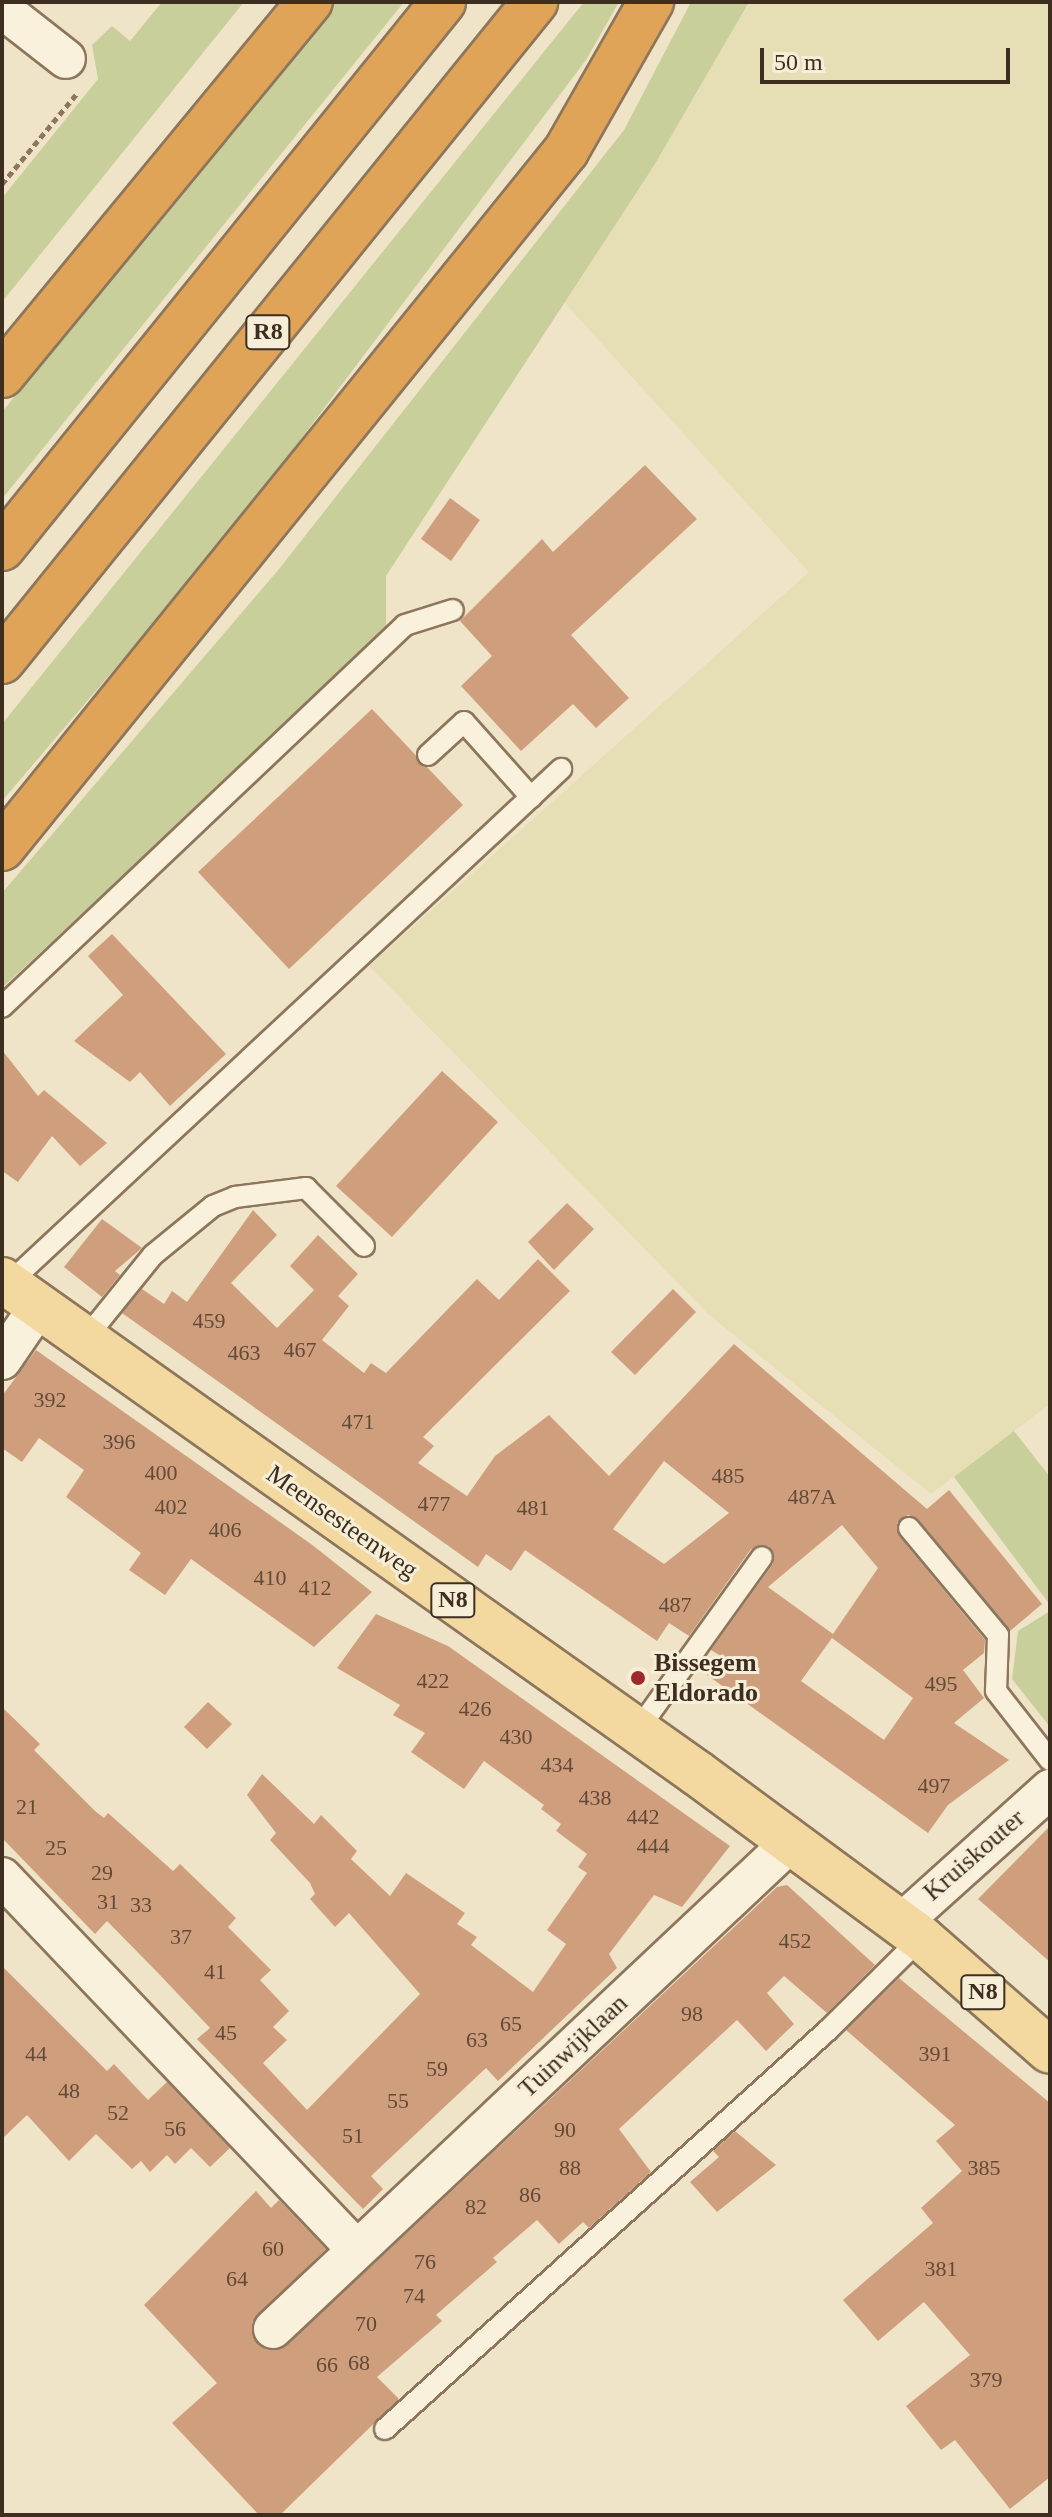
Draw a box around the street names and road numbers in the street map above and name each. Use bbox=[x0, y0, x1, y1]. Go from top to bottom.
road number: R8 bbox=[244, 312, 292, 352]
street label: Meensesteenweg bbox=[260, 1458, 424, 1586]
road number: N8 bbox=[429, 1580, 477, 1620]
street label: Kruiskouter bbox=[917, 1802, 1031, 1908]
road number: N8 bbox=[959, 1972, 1007, 2012]
street label: Tuinwijklaan bbox=[512, 1988, 634, 2104]

